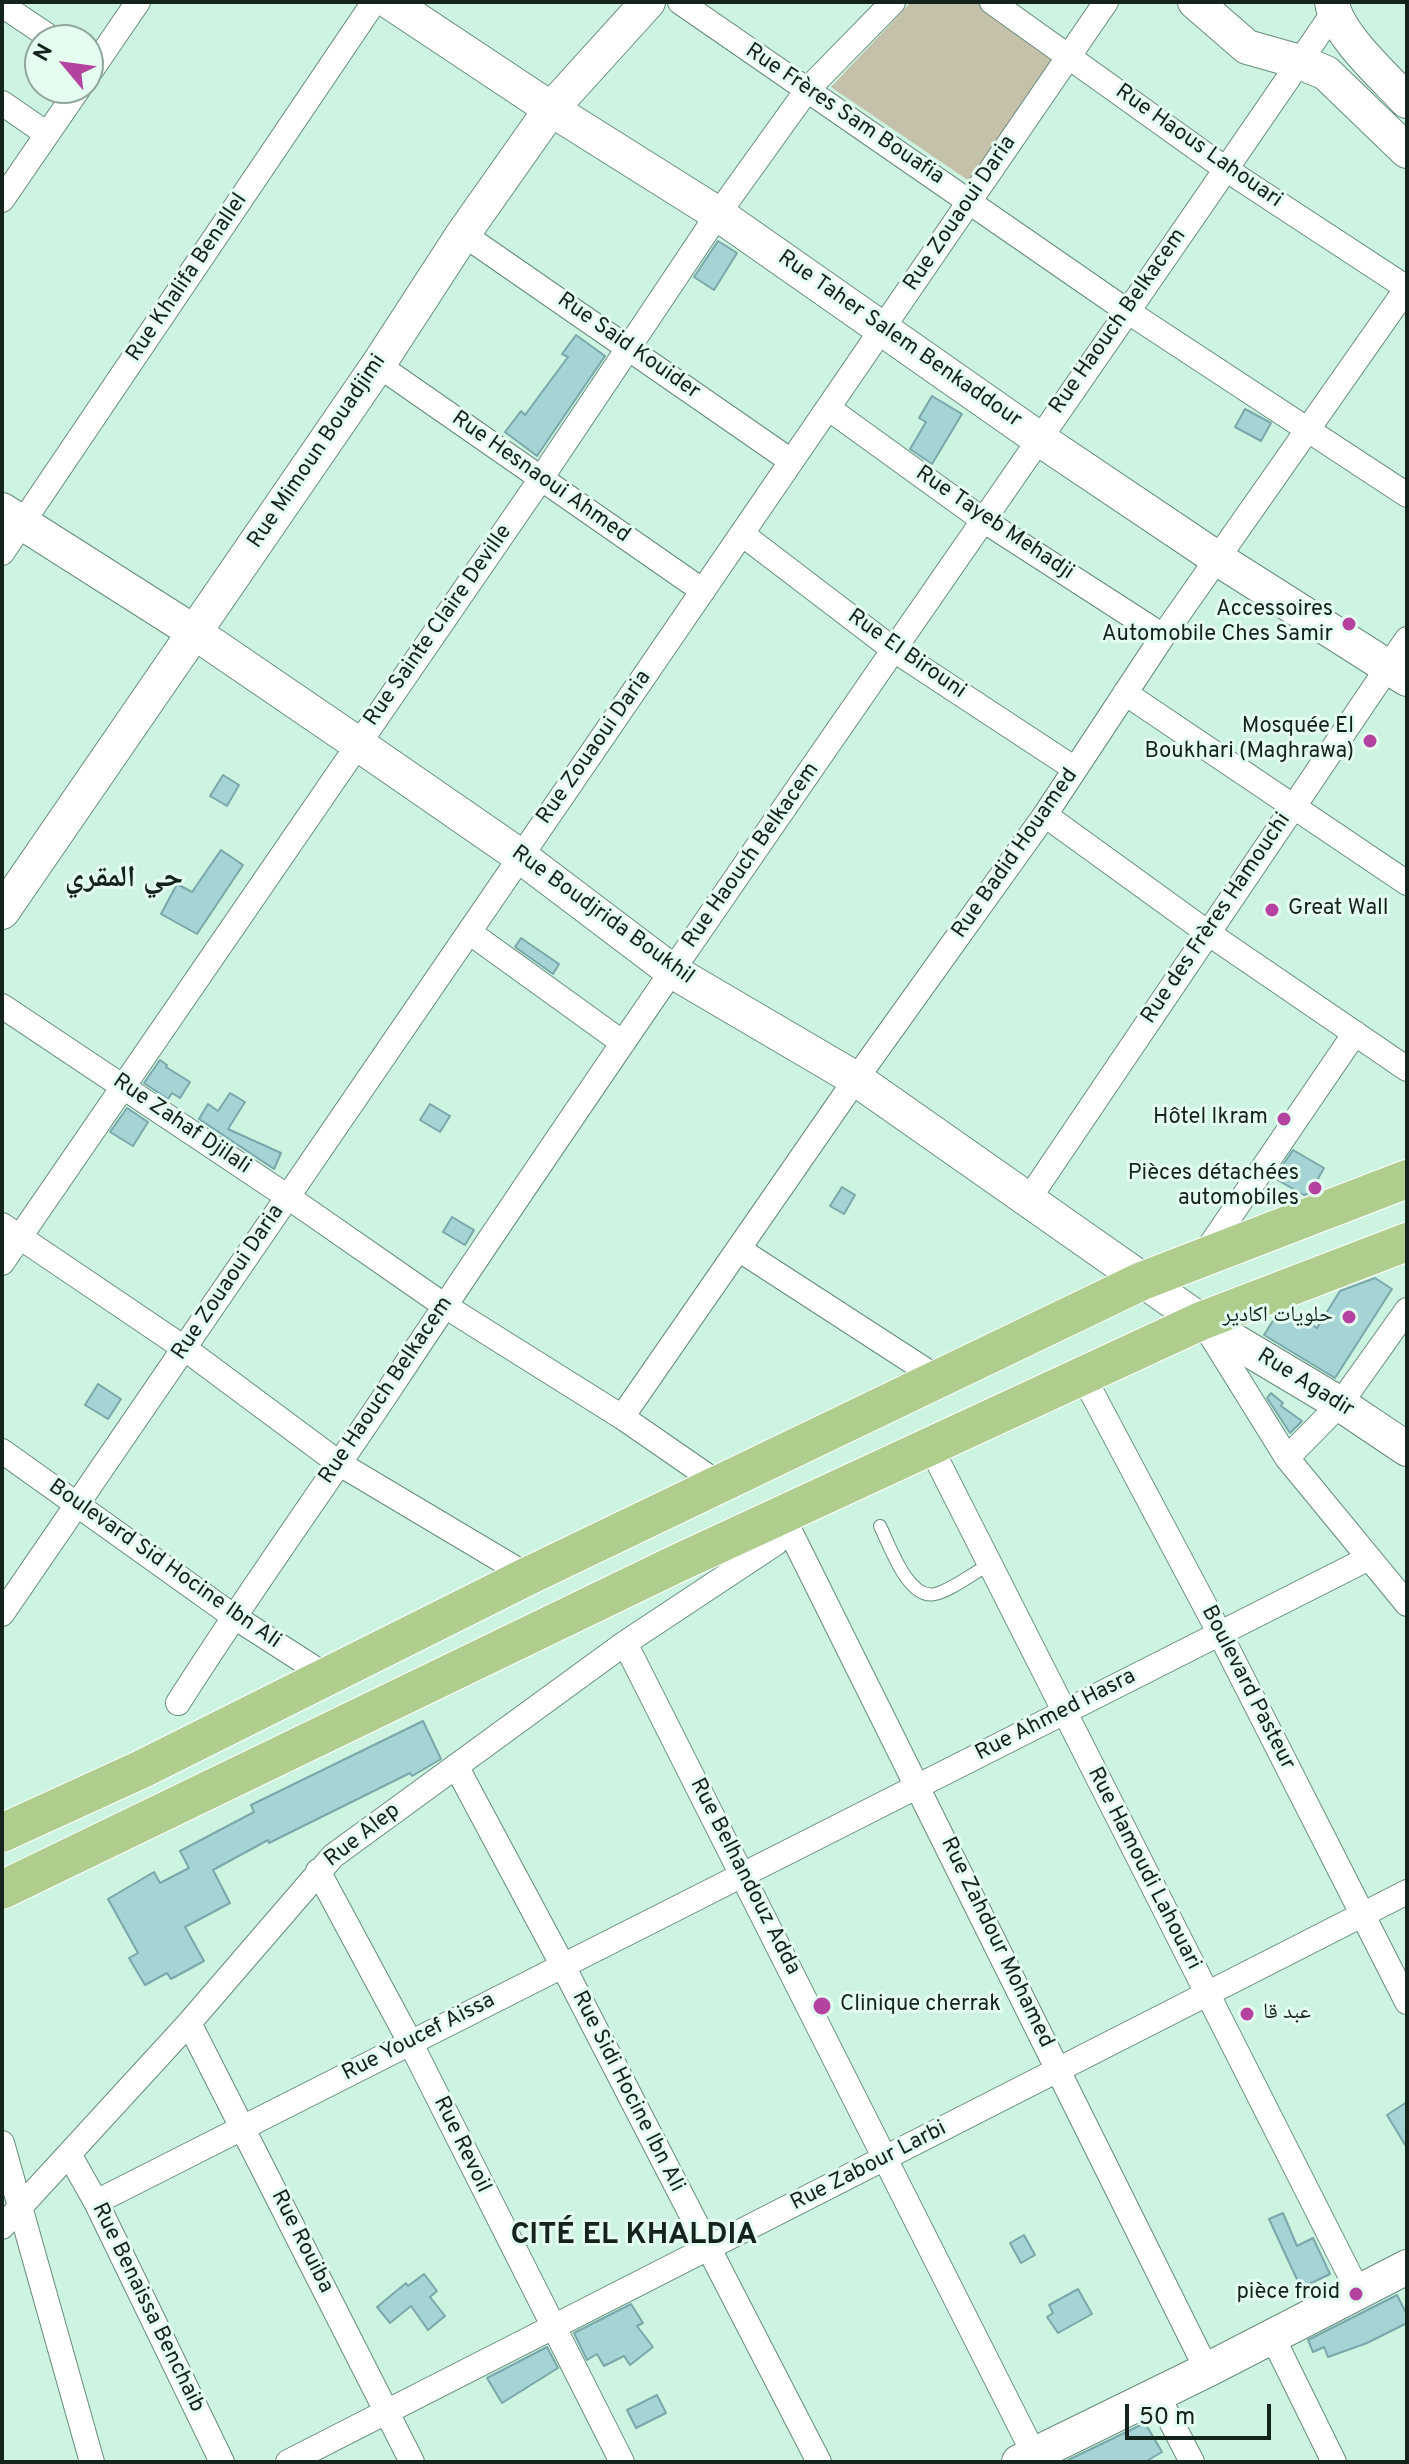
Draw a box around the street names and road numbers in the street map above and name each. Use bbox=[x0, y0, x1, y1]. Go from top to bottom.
street label: Rue Frères Sam Bouafia bbox=[740, 39, 948, 191]
street label: Rue Haous Lahouari bbox=[1109, 79, 1287, 215]
street label: Rue Zouaoui Daria bbox=[899, 131, 1023, 297]
street label: Rue Khalifa Benallel bbox=[122, 189, 254, 367]
street label: Rue Haouch Belkacem bbox=[1045, 224, 1193, 420]
street label: Rue Taher Salem Benkaddour bbox=[772, 246, 1026, 434]
street label: Rue Said Kouider bbox=[551, 288, 705, 406]
street label: Rue Mimoun Bouadjimi bbox=[243, 350, 393, 554]
street label: Rue Hesnaoui Ahmed bbox=[446, 406, 634, 550]
street label: Rue Tayeb Mehadji bbox=[910, 461, 1078, 587]
street label: Rue Sainte Claire Deville bbox=[359, 520, 519, 732]
street label: Rue El Birouni bbox=[842, 604, 970, 706]
street label: Rue Zouaoui Daria bbox=[532, 666, 658, 830]
street label: Rue Haouch Belkacem bbox=[678, 758, 826, 954]
street label: Rue Badid Houamed bbox=[947, 764, 1085, 944]
street label: Rue des Frères Hamouchi bbox=[1137, 809, 1297, 1029]
street label: Rue Boudjrida Boukhil bbox=[506, 841, 698, 991]
street label: Rue Zahaf Djilali bbox=[107, 1069, 255, 1181]
street label: Rue Zouaoui Daria bbox=[167, 1200, 291, 1366]
street label: Rue Haouch Belkacem bbox=[314, 1292, 460, 1490]
street label: Rue Agadir bbox=[1252, 1344, 1358, 1424]
street label: Boulevard Sid Hocine Ibn Ali bbox=[43, 1475, 285, 1655]
street label: Boulevard Pasteur bbox=[1194, 1601, 1300, 1775]
street label: Rue Ahmed Hasra bbox=[971, 1664, 1141, 1768]
street label: Rue Hamoudi Lahouari bbox=[1080, 1763, 1206, 1975]
street label: Rue Belhandouz Adda bbox=[683, 1774, 805, 1980]
street label: Rue Alep bbox=[320, 1798, 406, 1874]
street label: Rue Zahdour Mohamed bbox=[934, 1833, 1058, 2053]
street label: Rue Sidi Hocine Ibn Ali bbox=[565, 1987, 689, 2197]
street label: Rue Youcef Aissa bbox=[338, 1988, 500, 2088]
street label: Rue Revoil bbox=[426, 2093, 496, 2197]
street label: Rue Zabour Larbi bbox=[787, 2116, 951, 2218]
street label: Rue Rouiba bbox=[264, 2186, 338, 2298]
street label: Rue Benaissa Benchaib bbox=[85, 2199, 209, 2417]

